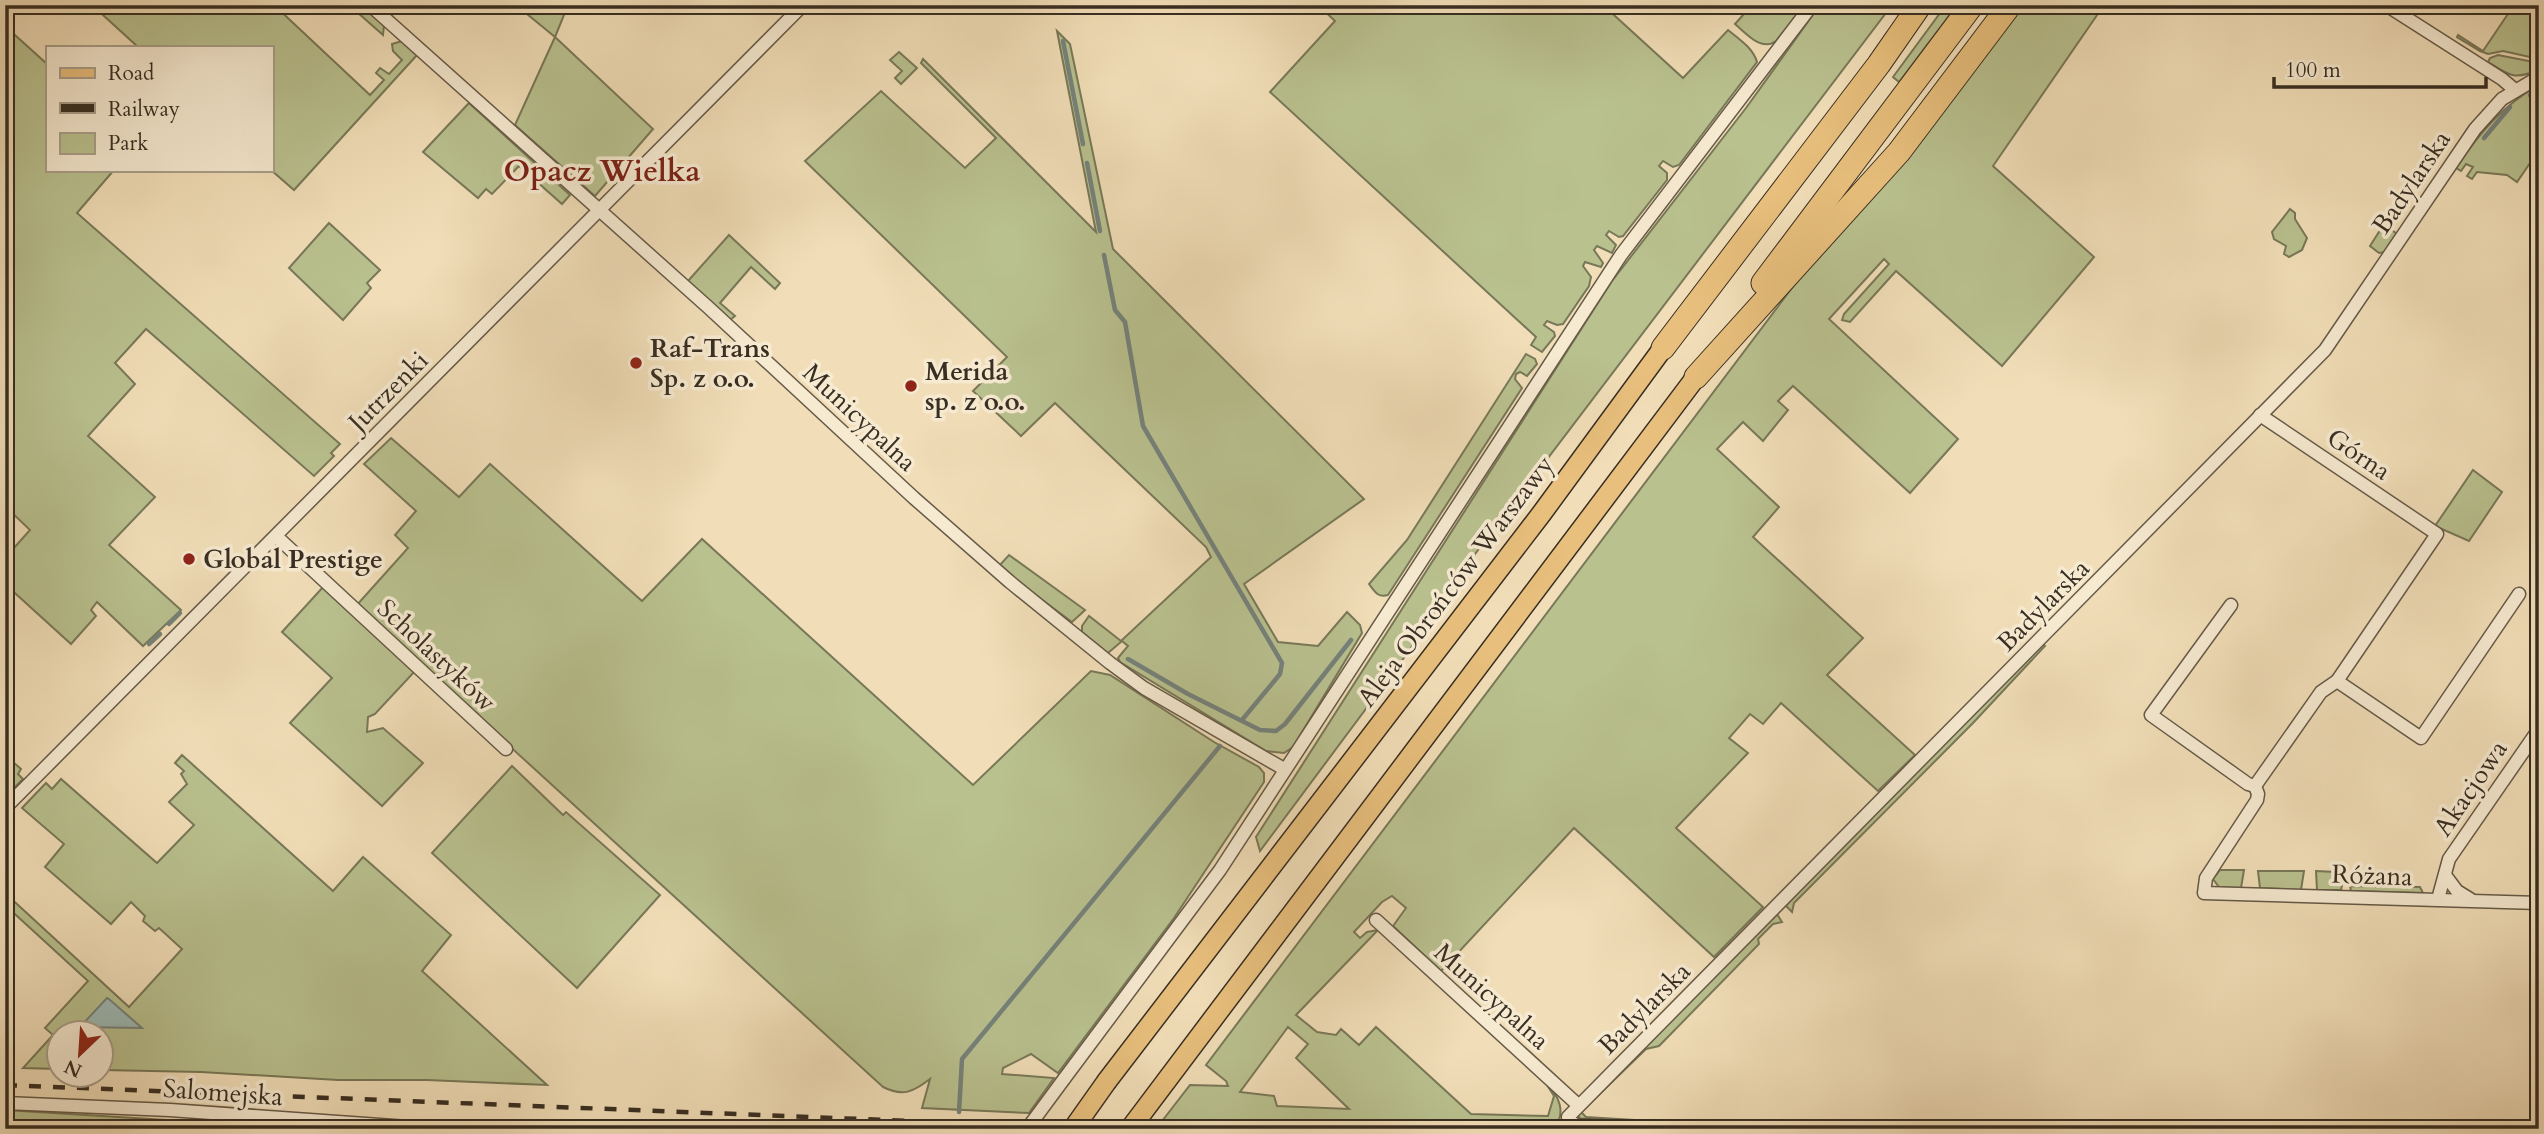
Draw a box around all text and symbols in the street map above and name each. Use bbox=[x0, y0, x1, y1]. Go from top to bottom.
legend bbox=[46, 46, 273, 172]
scale bar bbox=[2274, 46, 2486, 90]
text: 100 m bbox=[2285, 56, 2341, 85]
text: Road bbox=[108, 59, 154, 88]
text: Railway bbox=[108, 95, 180, 124]
street label: Badylarska bbox=[2364, 124, 2459, 241]
text: Park bbox=[108, 129, 149, 158]
district label: Opacz Wielka bbox=[504, 151, 700, 192]
place label: Raf-Trans Sp. z o.o. bbox=[650, 331, 770, 396]
street label: Jutrzenki bbox=[338, 344, 436, 442]
place label: Merida sp. z o.o. bbox=[925, 354, 1026, 419]
marker: Raf-Trans Sp. z o.o. bbox=[628, 355, 644, 371]
street label: Municypalna bbox=[795, 355, 924, 479]
marker: Merida sp. z o.o. bbox=[903, 378, 919, 394]
street label: Górna bbox=[2320, 420, 2398, 489]
street label: Aleja Obrońców Warszawy bbox=[1349, 448, 1562, 714]
place label: Global Prestige bbox=[203, 542, 383, 577]
marker: Global Prestige bbox=[181, 551, 197, 567]
street label: Badylarska bbox=[1989, 551, 2097, 659]
street label: Scholastyków bbox=[370, 591, 504, 720]
street label: Akacjowa bbox=[2425, 733, 2515, 843]
street label: Różana bbox=[2331, 857, 2413, 894]
street label: Municypalna bbox=[1426, 935, 1557, 1058]
street label: Badylarska bbox=[1590, 954, 1698, 1062]
north arrow bbox=[46, 1018, 116, 1088]
text: N bbox=[60, 1053, 86, 1084]
street label: Salomejska bbox=[162, 1071, 284, 1114]

